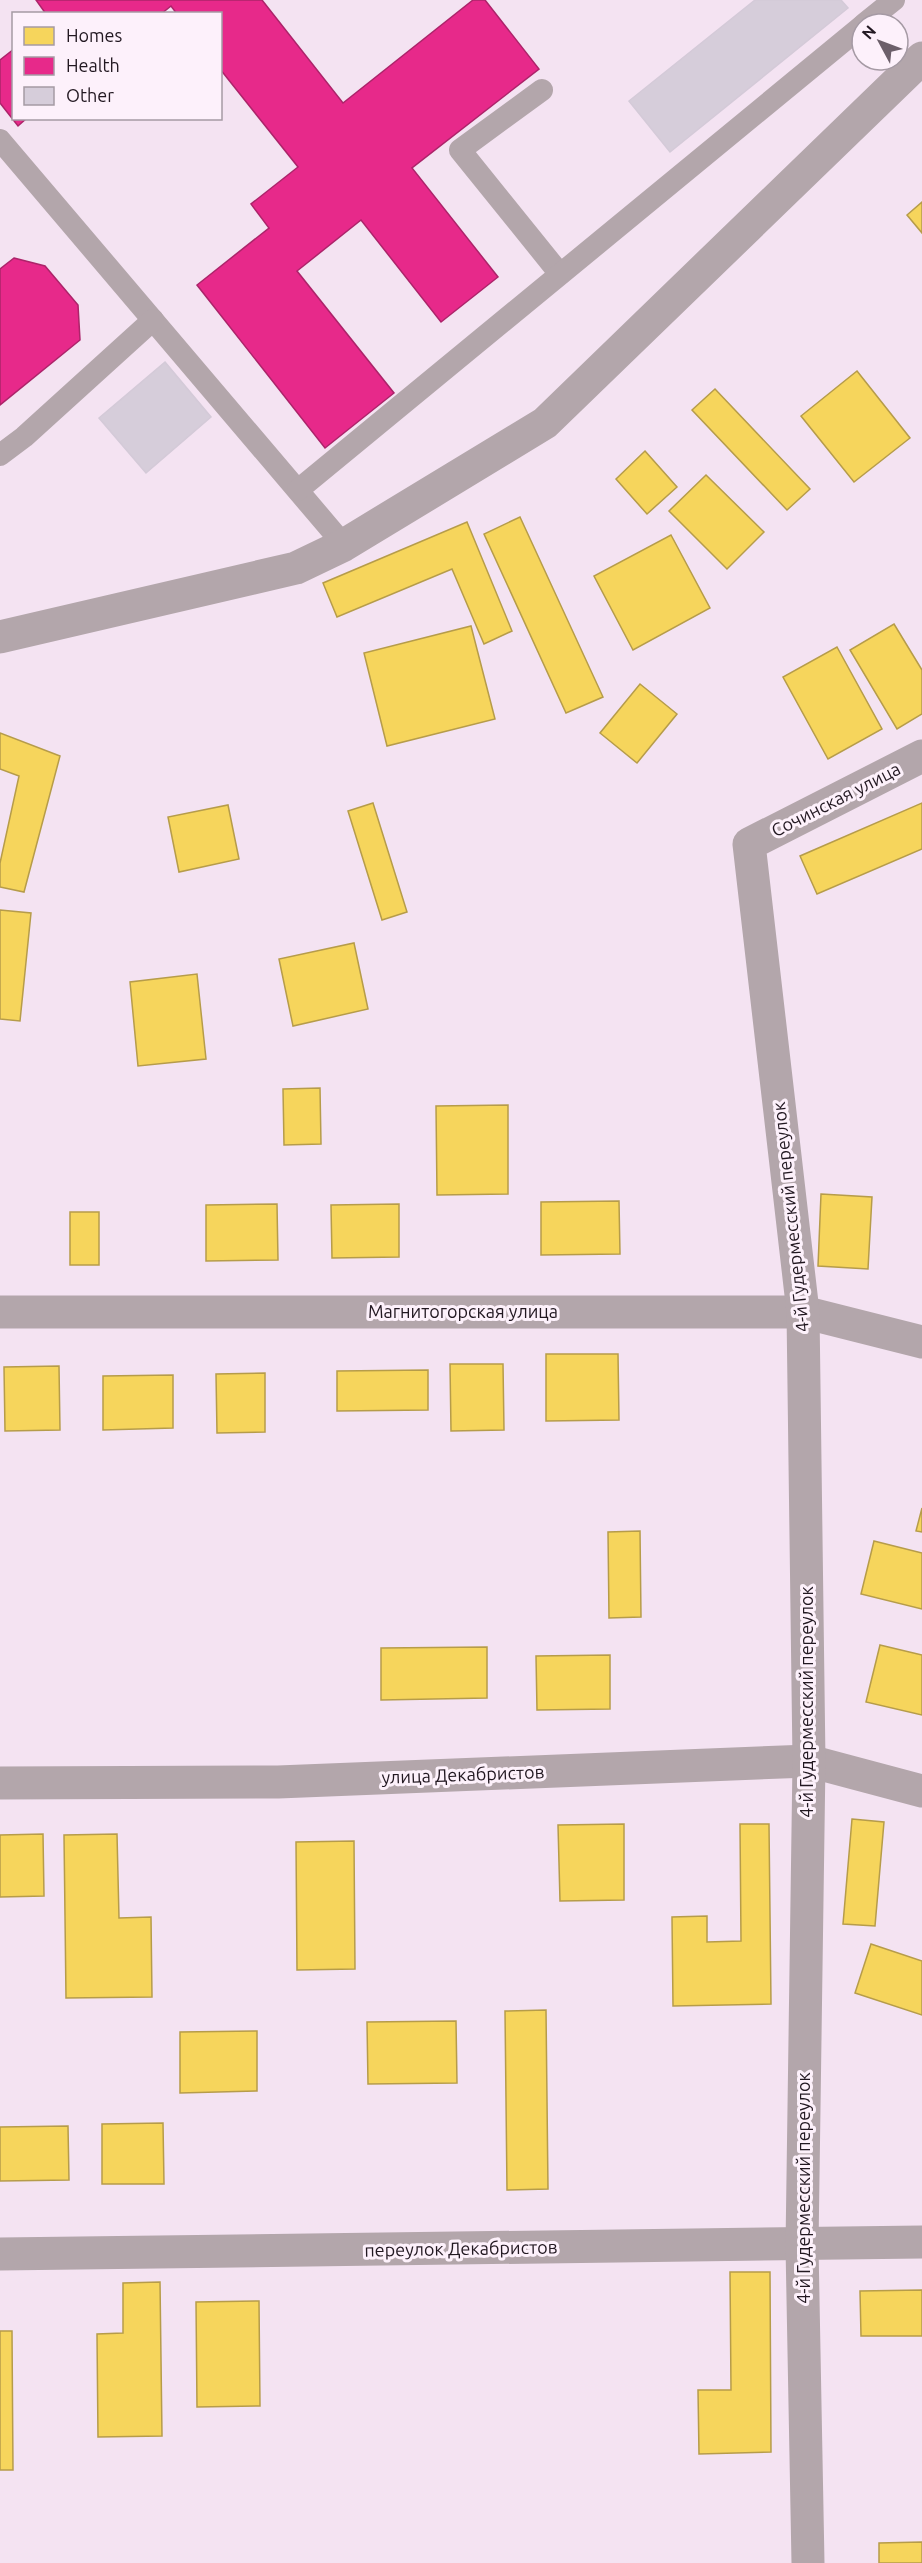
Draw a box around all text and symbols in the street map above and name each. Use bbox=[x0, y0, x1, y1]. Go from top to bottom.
legend bbox=[12, 12, 222, 120]
north arrow bbox=[850, 12, 910, 72]
text: N bbox=[858, 22, 879, 43]
text: Homes bbox=[66, 25, 123, 45]
text: Health bbox=[66, 55, 120, 75]
text: Other bbox=[66, 85, 114, 105]
street label: Сочинская улица bbox=[768, 758, 903, 840]
street label: 4-й Гудермесский переулок bbox=[768, 1101, 812, 1333]
street label: Магнитогорская улица bbox=[368, 1301, 558, 1321]
street label: 4-й Гудермесский переулок bbox=[796, 1586, 816, 1818]
street label: улица Декабристов bbox=[381, 1761, 545, 1787]
street label: 4-й Гудермесский переулок bbox=[793, 2072, 813, 2304]
street label: переулок Декабристов bbox=[364, 2236, 558, 2260]

